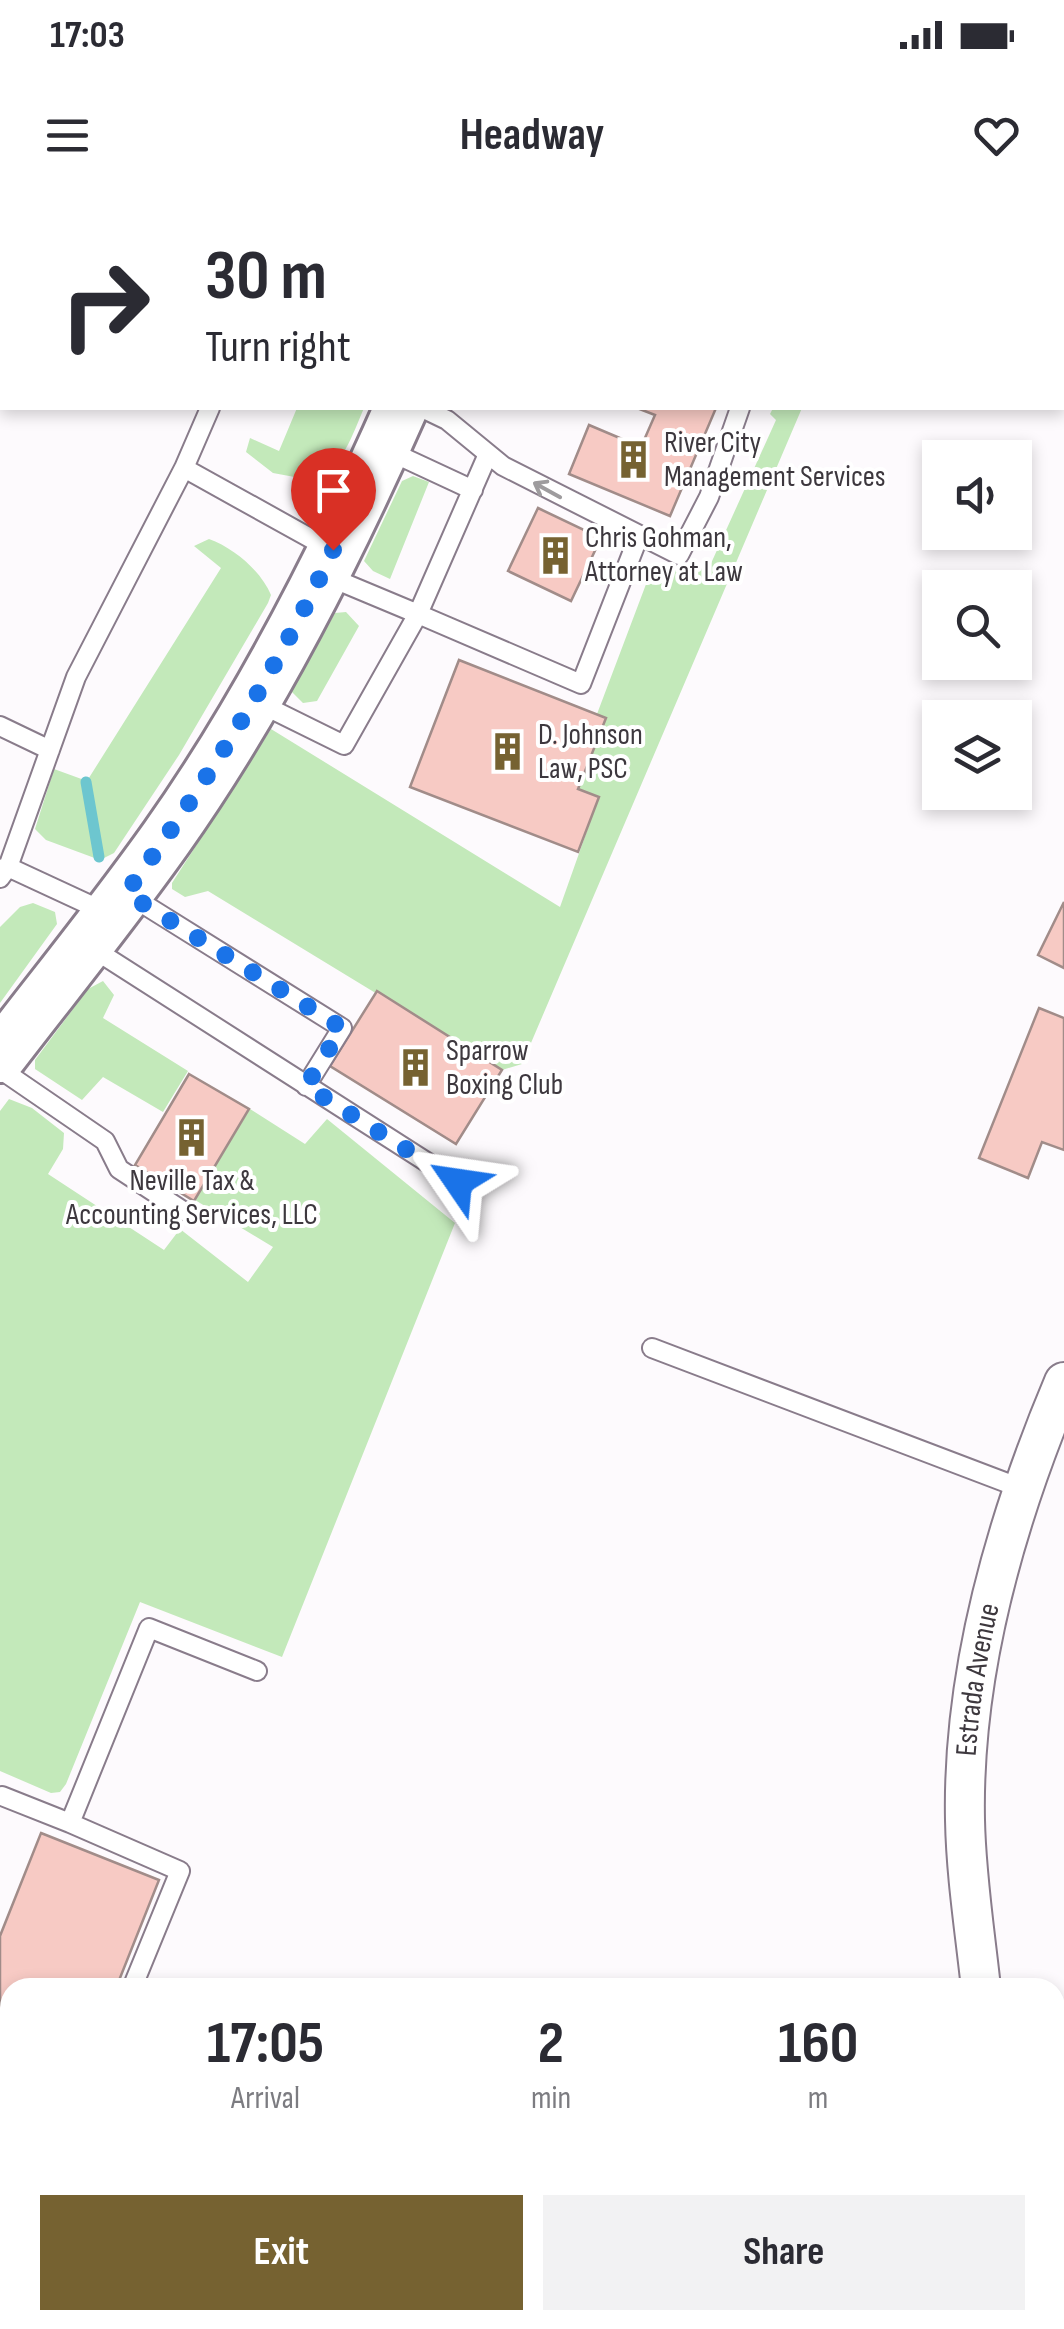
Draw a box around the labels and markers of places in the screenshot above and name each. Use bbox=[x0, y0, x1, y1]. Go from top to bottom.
place label: River City Management Services bbox=[664, 425, 886, 495]
building icon: River City Management Services bbox=[613, 439, 655, 481]
pin bbox=[291, 448, 376, 551]
place label: Chris Gohman, Attorney at Law bbox=[584, 520, 743, 590]
building icon: Chris Gohman, Attorney at Law bbox=[534, 534, 576, 576]
place label: D. Johnson Law, PSC bbox=[538, 717, 643, 787]
building icon: D. Johnson Law, PSC bbox=[487, 731, 529, 773]
place label: Sparrow Boxing Club bbox=[446, 1033, 563, 1103]
building icon: Sparrow Boxing Club bbox=[395, 1047, 437, 1089]
building icon: Neville Tax & Accounting Services, LLC bbox=[171, 1116, 213, 1158]
place label: Neville Tax & Accounting Services, LLC bbox=[65, 1163, 318, 1233]

